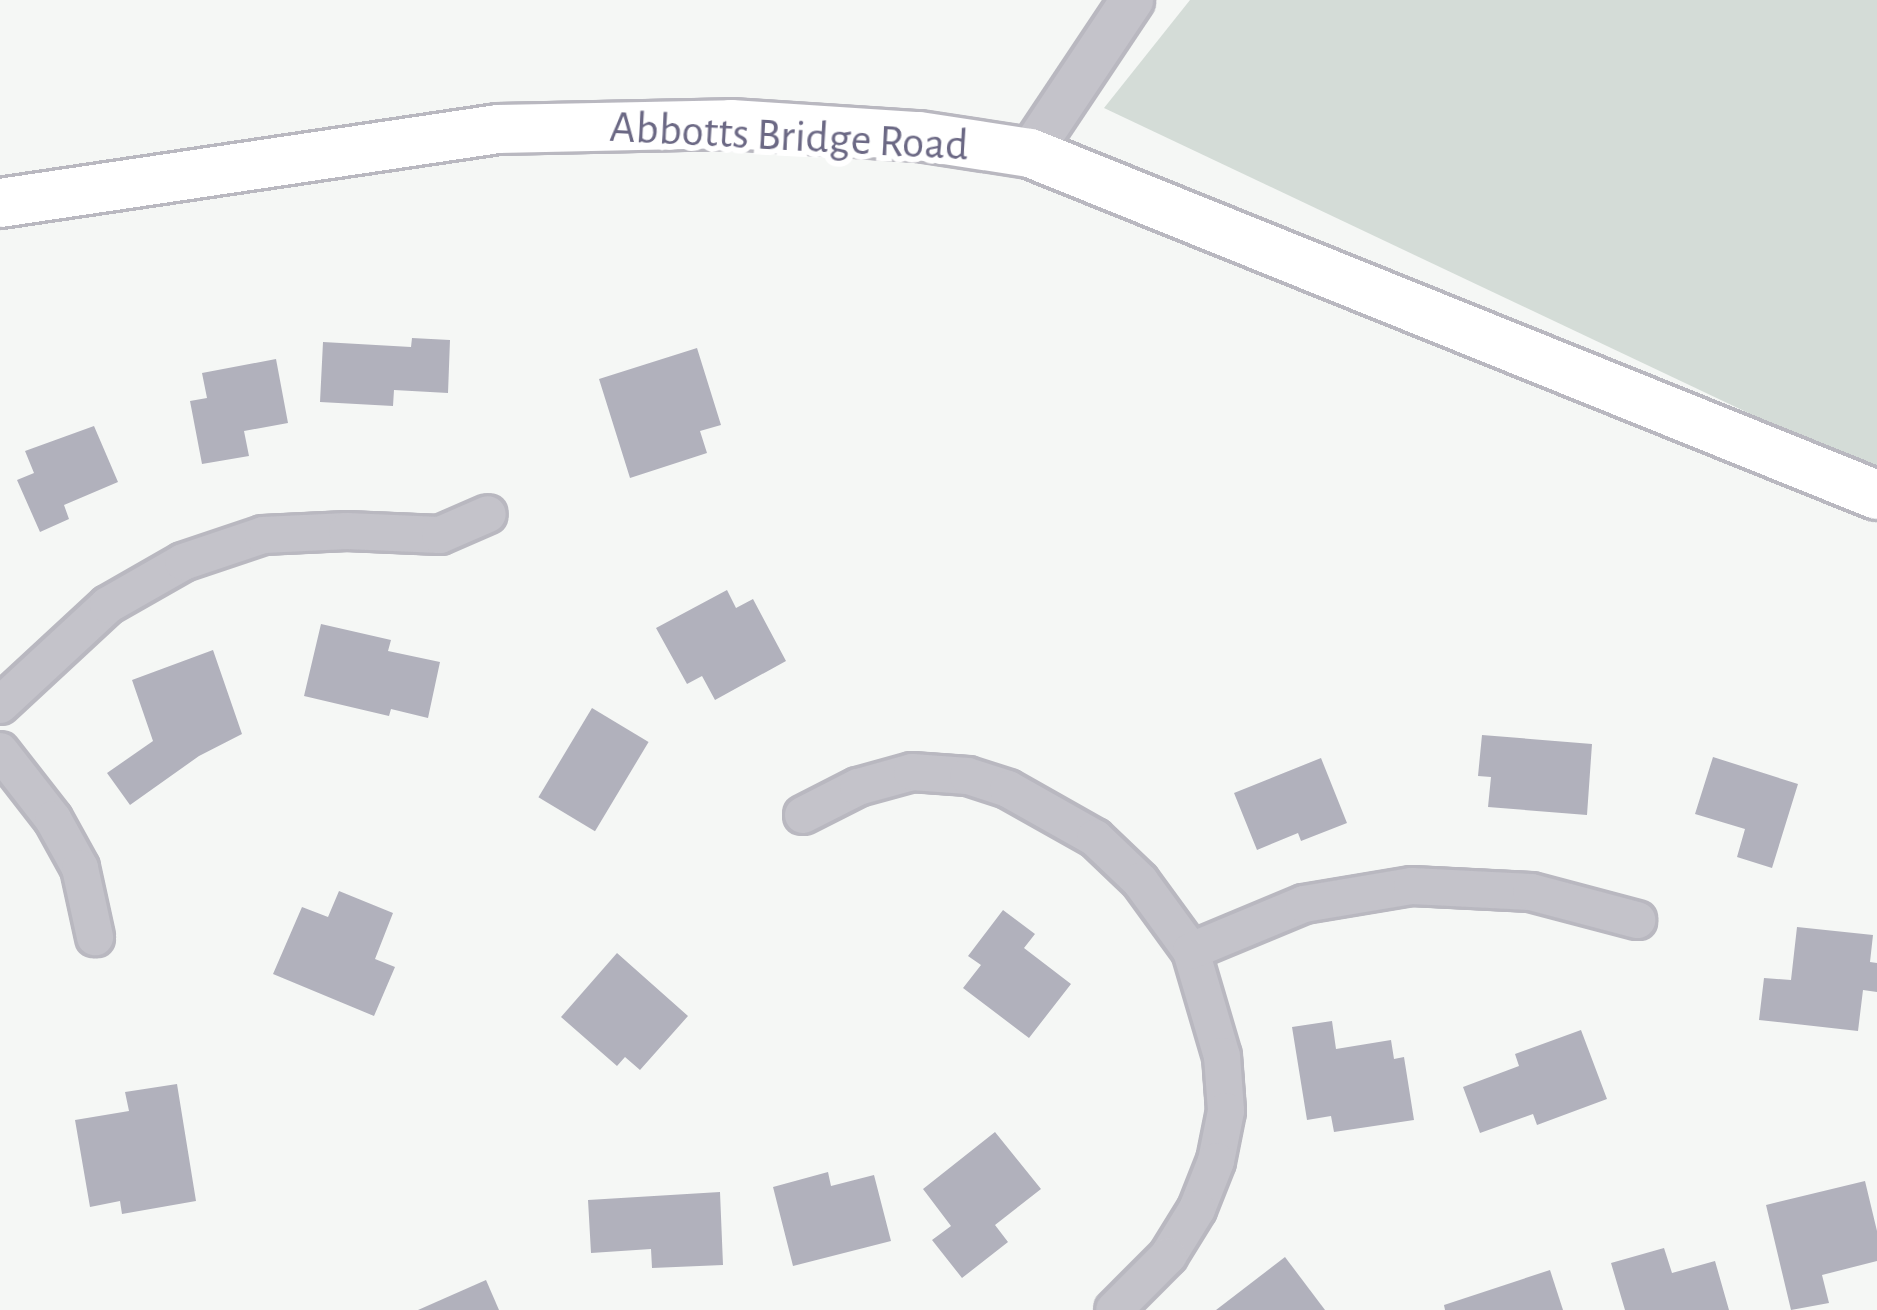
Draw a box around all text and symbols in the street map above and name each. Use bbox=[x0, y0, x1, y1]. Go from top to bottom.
street label: Abbotts Bridge Road bbox=[608, 101, 970, 173]

